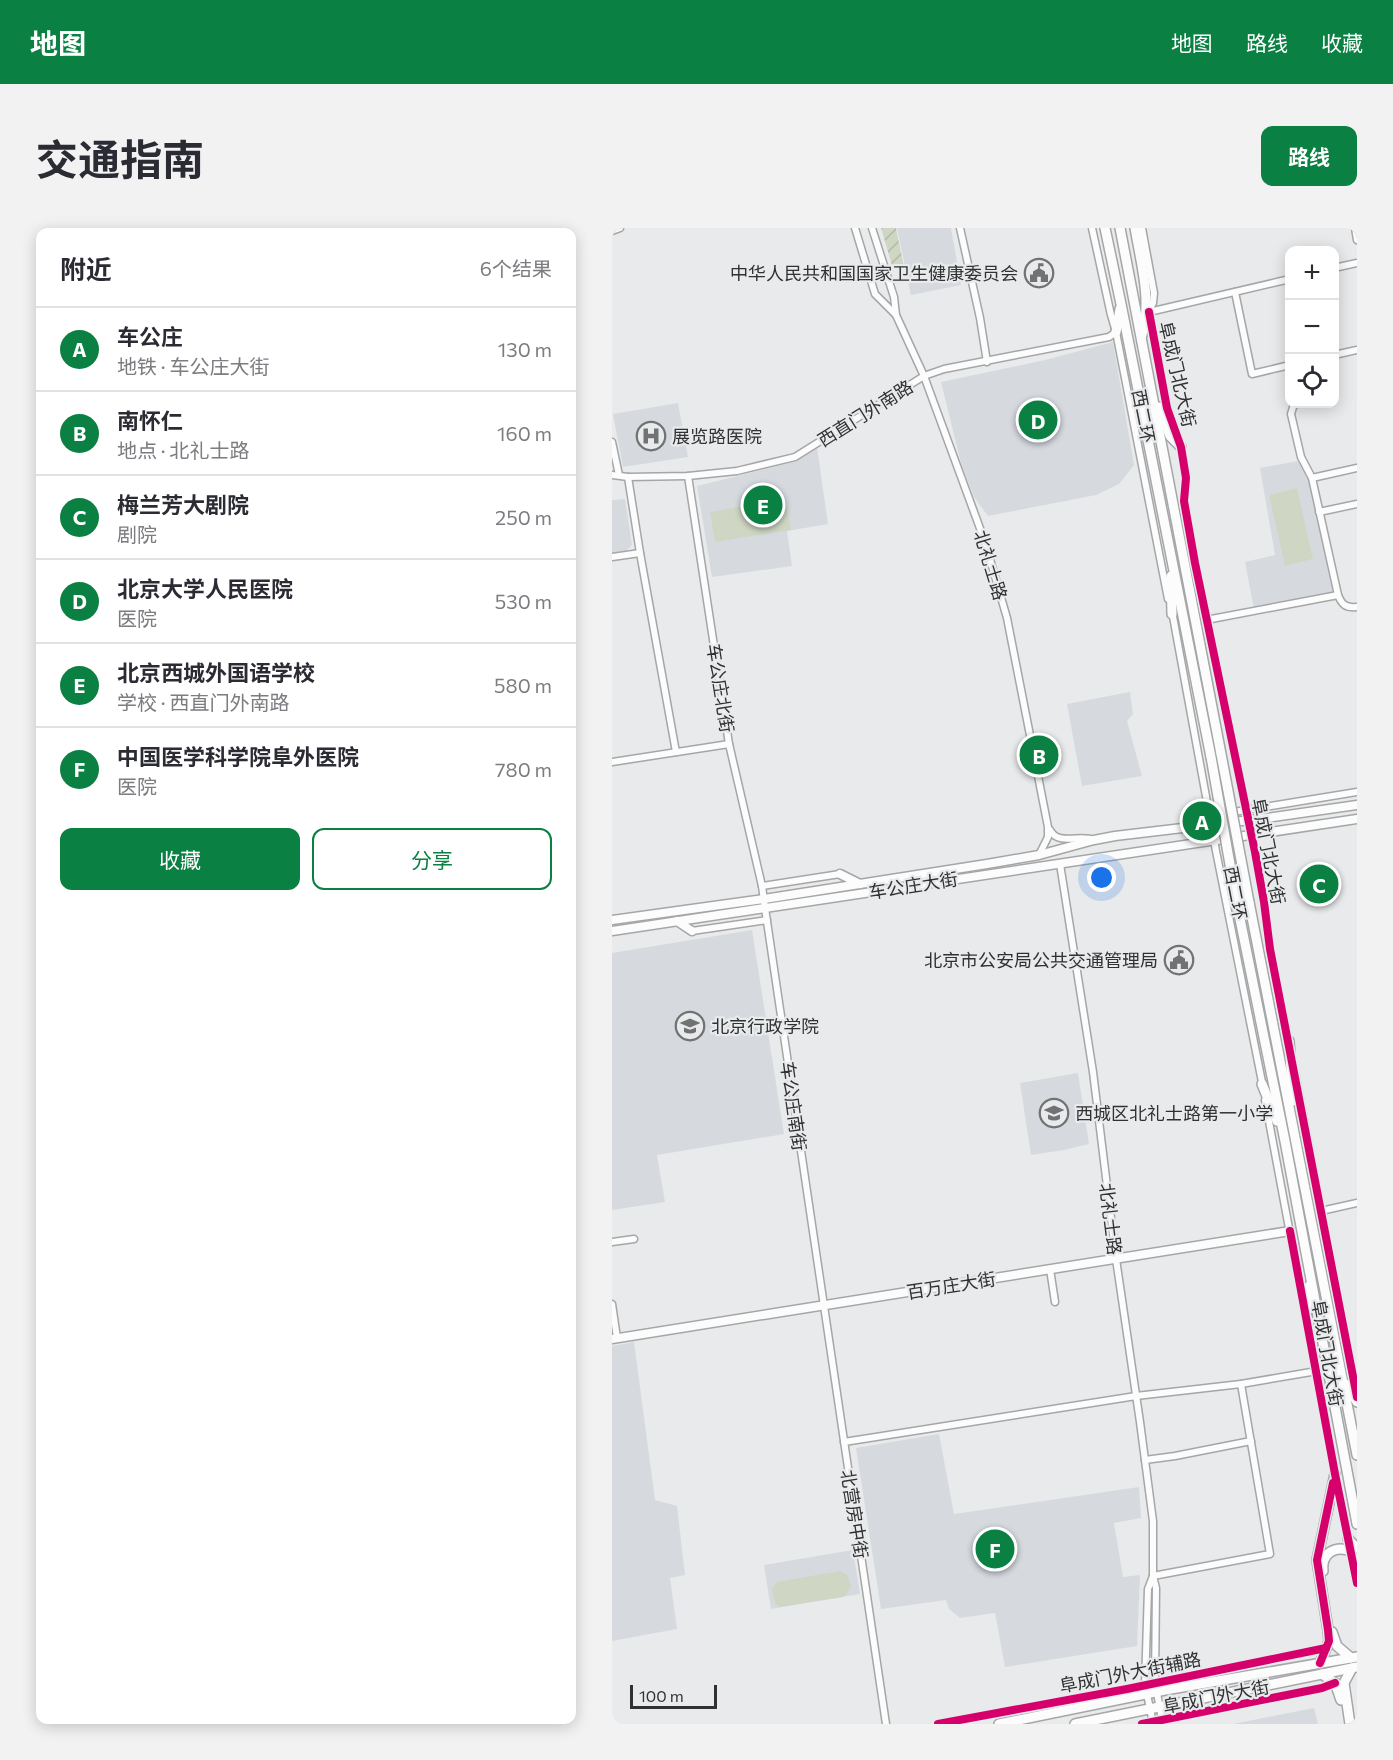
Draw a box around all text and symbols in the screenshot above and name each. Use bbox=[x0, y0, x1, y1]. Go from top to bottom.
text: 地图 bbox=[30, 26, 86, 60]
text: 地图 bbox=[1171, 30, 1213, 55]
text: 路线 bbox=[1246, 30, 1288, 55]
text: 收藏 bbox=[1321, 30, 1363, 55]
button: 路线 bbox=[1261, 126, 1357, 186]
text: 交通指南 bbox=[36, 132, 204, 184]
map controls bbox=[1285, 246, 1339, 408]
button: + bbox=[1285, 246, 1339, 300]
text: 附近 bbox=[60, 253, 112, 284]
text: 6个结果 bbox=[480, 256, 552, 280]
public building icon: 中华人民共和国国家卫生健康委员会 bbox=[1023, 257, 1055, 289]
place label: 中华人民共和国国家卫生健康委员会 bbox=[730, 262, 1018, 284]
button: − bbox=[1285, 300, 1339, 354]
street label: 阜成门北大街 bbox=[1155, 319, 1201, 429]
text: 车公庄 bbox=[117, 323, 183, 350]
text: A bbox=[72, 337, 87, 361]
text: 130 m bbox=[498, 337, 552, 361]
text: 地铁 · 车公庄大街 bbox=[117, 354, 269, 378]
button: locate bbox=[1285, 354, 1339, 408]
street label: 西直门外南路 bbox=[813, 375, 917, 451]
street label: 西二环 bbox=[1128, 387, 1160, 445]
pin: D bbox=[1018, 398, 1058, 442]
text: 南怀仁 bbox=[117, 407, 183, 434]
hospital icon: 展览路医院 bbox=[635, 420, 667, 452]
text: B bbox=[73, 421, 86, 445]
text: 160 m bbox=[497, 421, 552, 445]
place label: 展览路医院 bbox=[672, 425, 762, 447]
text: 地点 · 北礼士路 bbox=[117, 438, 249, 462]
pin: E bbox=[744, 482, 782, 528]
text: 梅兰芳大剧院 bbox=[117, 491, 249, 518]
text: C bbox=[73, 505, 86, 529]
text: 250 m bbox=[495, 505, 552, 529]
text: 剧院 bbox=[117, 522, 157, 546]
street label: 北礼士路 bbox=[970, 527, 1012, 603]
text: 北京大学人民医院 bbox=[117, 575, 293, 602]
text: D bbox=[72, 589, 87, 613]
text: 530 m bbox=[495, 589, 552, 613]
text: 医院 bbox=[117, 606, 157, 630]
street label: 车公庄北街 bbox=[703, 642, 739, 734]
text: 北京西城外国语学校 bbox=[117, 659, 315, 686]
text: E bbox=[74, 673, 85, 697]
text: 580 m bbox=[494, 673, 552, 697]
text: 学校 · 西直门外南路 bbox=[117, 690, 289, 714]
pin: B bbox=[1020, 732, 1058, 778]
text: 中国医学科学院阜外医院 bbox=[117, 743, 359, 770]
text: F bbox=[74, 757, 85, 781]
text: 780 m bbox=[495, 757, 552, 781]
text: 医院 bbox=[117, 774, 157, 798]
street label: 阜成门北大街 bbox=[1248, 796, 1290, 906]
pin: A bbox=[1182, 798, 1222, 844]
button: 收藏 bbox=[60, 828, 300, 890]
button: 分享 bbox=[312, 828, 552, 890]
pin: C bbox=[1300, 862, 1338, 906]
your location bbox=[1087, 863, 1116, 892]
street label: 西二环 bbox=[1220, 864, 1252, 922]
street label: 车公庄大街 bbox=[867, 867, 959, 903]
public building icon: 北京市公安局公共交通管理局 bbox=[1163, 944, 1195, 976]
place label: 北京市公安局公共交通管理局 bbox=[924, 949, 1158, 971]
school or university icon: 北京行政学院 bbox=[674, 1010, 706, 1042]
place label: 北京行政学院 bbox=[711, 1015, 819, 1037]
street label: 车公庄南街 bbox=[777, 1060, 811, 1152]
school or university icon: 西城区北礼士路第一小学 bbox=[1038, 1097, 1070, 1129]
place label: 西城区北礼士路第一小学 bbox=[1075, 1102, 1273, 1124]
street label: 北礼士路 bbox=[1096, 1182, 1126, 1256]
street label: 百万庄大街 bbox=[905, 1267, 997, 1303]
street label: 阜成门北大街 bbox=[1308, 1298, 1348, 1408]
street label: 北营房中街 bbox=[837, 1468, 873, 1560]
pin: F bbox=[976, 1526, 1015, 1572]
street label: 阜成门外大街辅路 bbox=[1057, 1647, 1203, 1697]
street label: 阜成门外大街 bbox=[1161, 1675, 1271, 1717]
scale bar bbox=[630, 1682, 717, 1710]
text: 100 m bbox=[639, 1686, 684, 1705]

